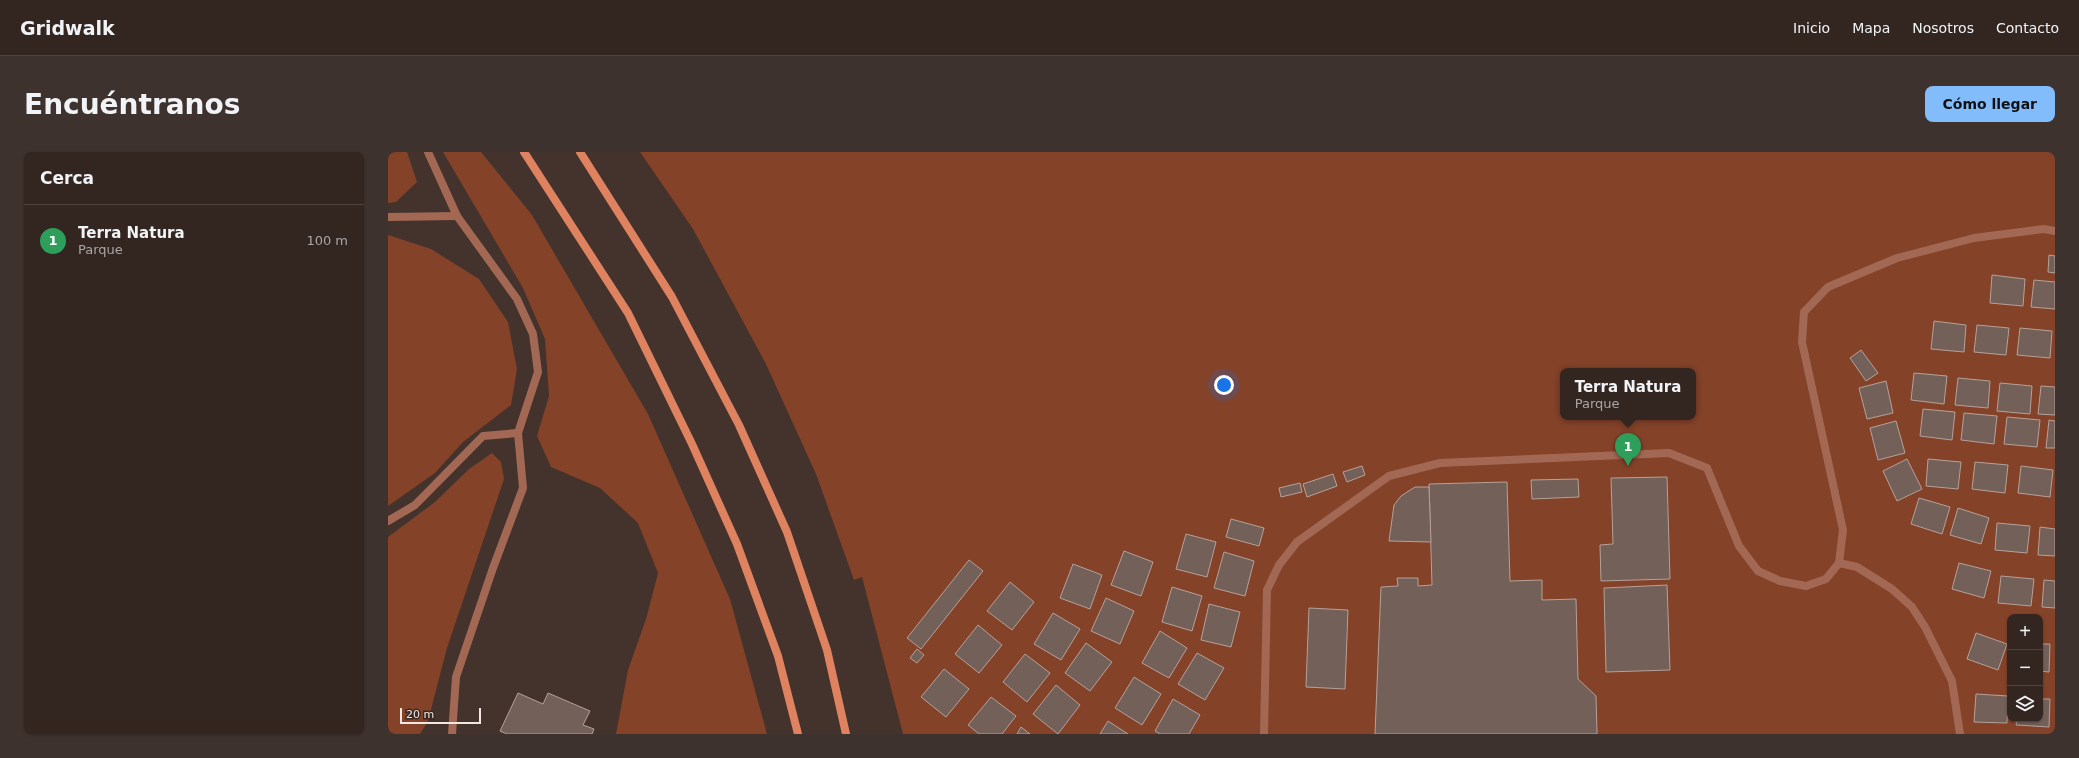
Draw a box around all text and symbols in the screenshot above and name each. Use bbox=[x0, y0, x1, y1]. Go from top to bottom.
text: Gridwalk bbox=[20, 17, 115, 39]
text: Inicio bbox=[1793, 20, 1830, 36]
text: Mapa bbox=[1852, 20, 1890, 36]
text: Nosotros bbox=[1912, 20, 1974, 36]
text: Contacto bbox=[1996, 20, 2059, 36]
button: Cómo llegar bbox=[1925, 86, 2055, 122]
text: Encuéntranos bbox=[24, 88, 240, 121]
text: Cerca bbox=[40, 168, 94, 188]
text: Terra Natura bbox=[78, 224, 185, 242]
text: 1 bbox=[48, 233, 58, 248]
text: 100 m bbox=[306, 233, 348, 248]
text: Parque bbox=[78, 242, 123, 257]
popup bbox=[1560, 368, 1696, 420]
your location bbox=[1214, 375, 1234, 395]
text: Terra Natura bbox=[1575, 378, 1681, 396]
text: Parque bbox=[1575, 396, 1620, 411]
pin: 1 bbox=[1615, 433, 1641, 466]
map controls bbox=[2007, 614, 2043, 722]
button: + bbox=[2007, 614, 2043, 650]
button: − bbox=[2007, 650, 2043, 686]
button: layers bbox=[2007, 686, 2043, 722]
scale bar bbox=[400, 706, 481, 725]
text: 20 m bbox=[406, 708, 434, 721]

